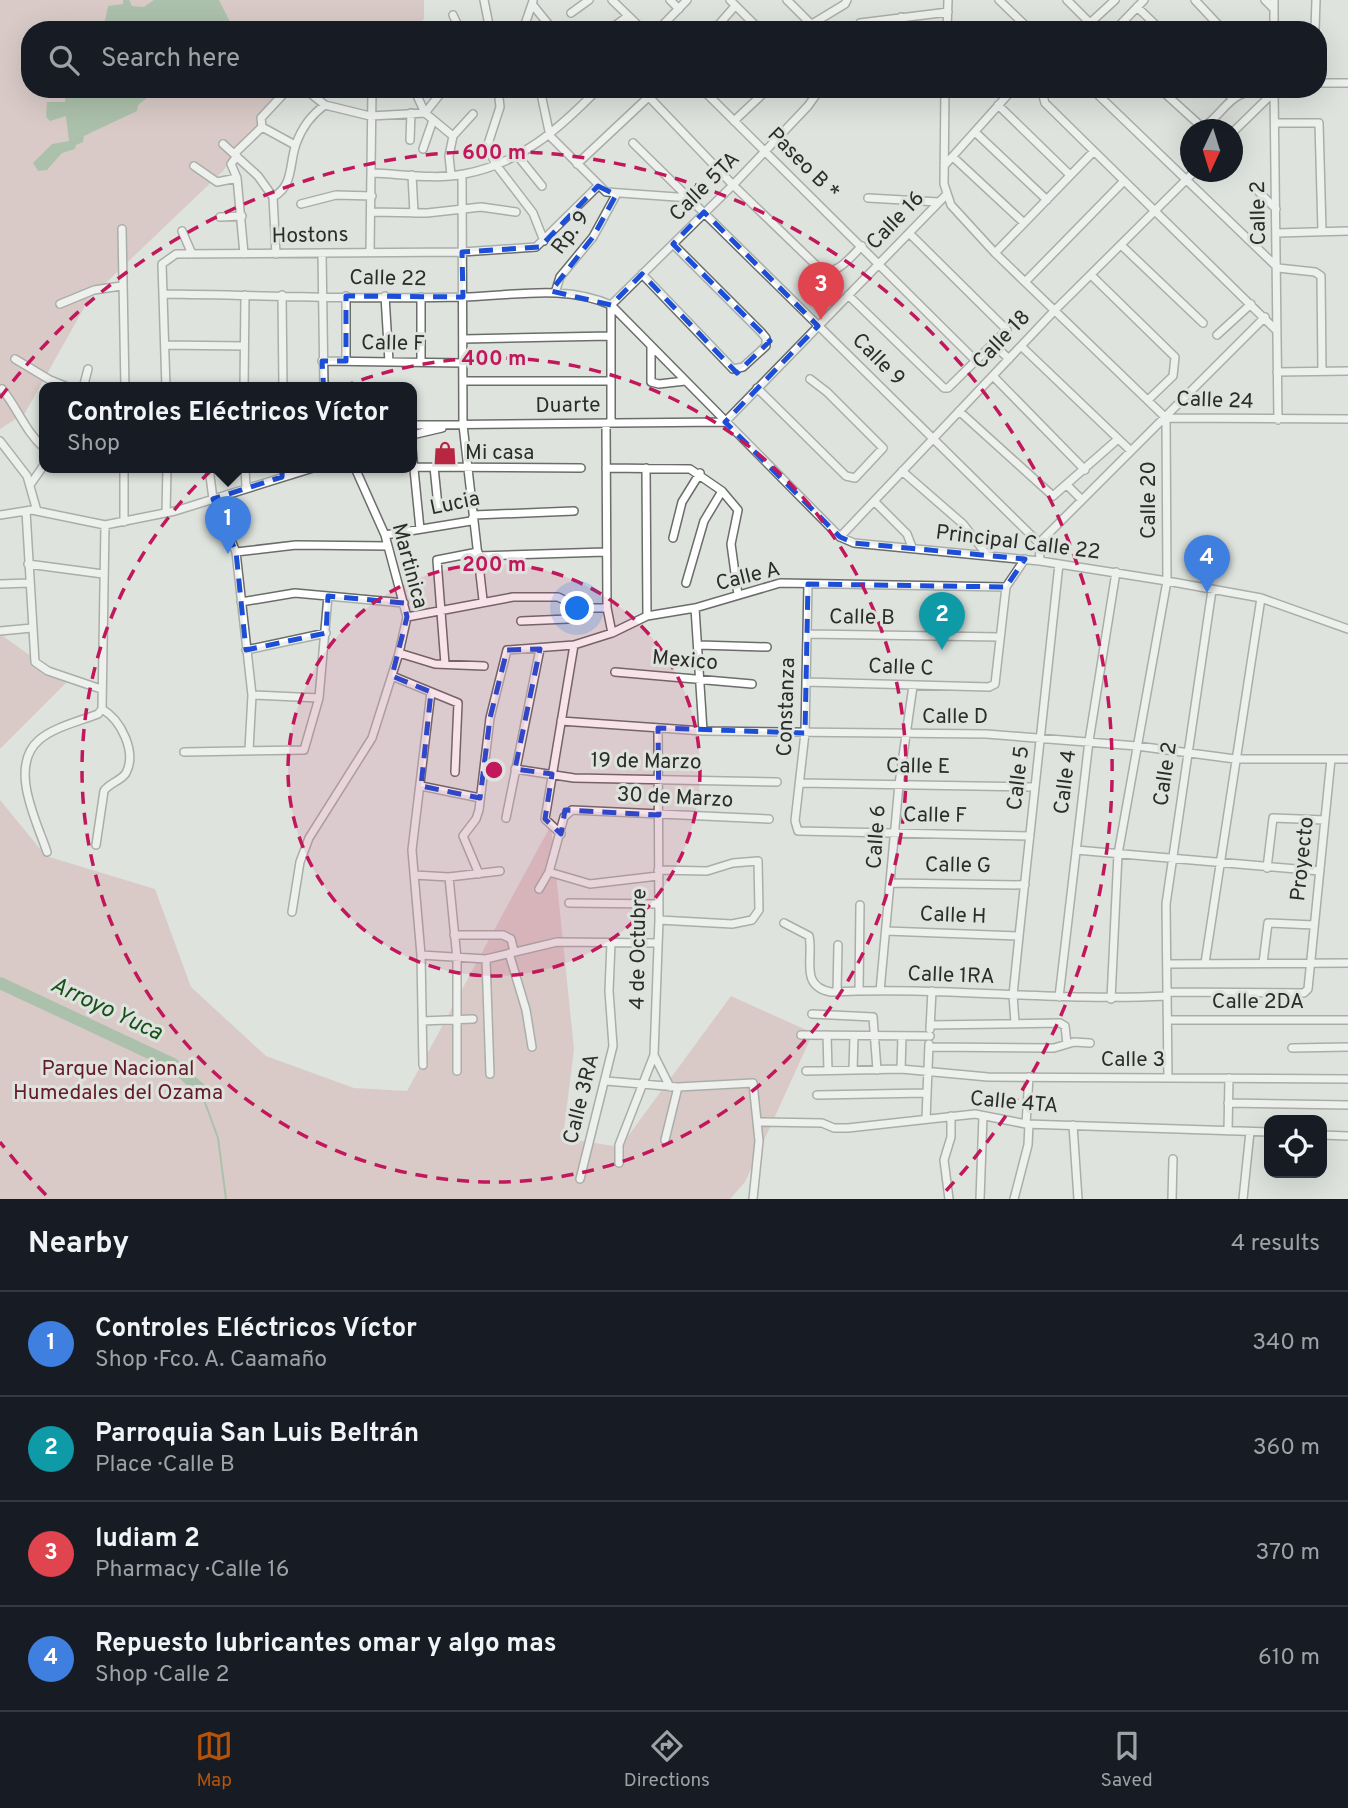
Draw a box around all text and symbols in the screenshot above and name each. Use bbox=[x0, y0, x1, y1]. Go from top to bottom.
search box bbox=[21, 21, 1327, 98]
icon: search bbox=[45, 41, 83, 79]
text: Search here bbox=[101, 43, 240, 76]
north arrow bbox=[1180, 119, 1243, 182]
street label: Paseo B * bbox=[761, 122, 845, 206]
text: 600 m bbox=[462, 140, 526, 167]
street label: Calle 5TA bbox=[664, 146, 746, 228]
street label: Calle 2 bbox=[1245, 180, 1273, 246]
street label: Calle 16 bbox=[861, 186, 931, 256]
street label: Rp. 9 bbox=[546, 206, 596, 260]
street label: Hostons bbox=[271, 222, 349, 250]
pin: 3 bbox=[798, 262, 844, 320]
street label: Calle 22 bbox=[349, 265, 427, 293]
street label: Calle 18 bbox=[967, 305, 1037, 375]
street label: Calle 9 bbox=[846, 328, 910, 392]
street label: Calle F bbox=[361, 330, 425, 358]
text: 400 m bbox=[462, 346, 526, 373]
popup bbox=[39, 382, 417, 473]
street label: Calle 24 bbox=[1176, 386, 1254, 416]
street label: Duarte bbox=[535, 392, 601, 420]
text: Controles Eléctricos Víctor bbox=[67, 397, 389, 430]
text: Shop bbox=[67, 430, 120, 459]
shop icon: Mi casa bbox=[431, 439, 459, 467]
place label: Mi casa bbox=[465, 440, 534, 467]
street label: Calle 20 bbox=[1136, 461, 1163, 539]
street label: Lucia bbox=[428, 486, 482, 522]
pin: 1 bbox=[205, 496, 251, 554]
street label: Principal Calle 22 bbox=[934, 519, 1102, 567]
street label: Martinica bbox=[385, 520, 433, 612]
pin: 4 bbox=[1184, 535, 1230, 593]
text: 200 m bbox=[462, 552, 526, 579]
street label: Calle A bbox=[713, 556, 783, 598]
your location bbox=[560, 591, 594, 625]
pin: 2 bbox=[919, 592, 965, 650]
street label: Calle B bbox=[829, 604, 895, 632]
street label: Mexico bbox=[651, 645, 719, 677]
street label: Calle C bbox=[868, 653, 934, 683]
street label: Constanza bbox=[772, 657, 802, 757]
street label: Calle D bbox=[922, 704, 988, 731]
street label: Calle 2 bbox=[1148, 740, 1184, 808]
street label: Calle 5 bbox=[1002, 744, 1036, 812]
street label: 19 de Marzo bbox=[590, 748, 702, 776]
street label: Calle 4 bbox=[1049, 748, 1083, 816]
street label: Calle E bbox=[886, 753, 950, 781]
centre of rings bbox=[482, 758, 506, 782]
street label: 30 de Marzo bbox=[616, 781, 734, 815]
street label: Calle F bbox=[903, 802, 967, 830]
street label: Calle 6 bbox=[861, 804, 893, 870]
street label: Proyecto bbox=[1285, 815, 1321, 903]
street label: Calle G bbox=[925, 852, 991, 880]
street label: 4 de Octubre bbox=[624, 888, 654, 1010]
street label: Calle H bbox=[919, 901, 987, 931]
street label: Calle 1RA bbox=[907, 961, 995, 991]
water label: Arroyo Yuca bbox=[45, 971, 167, 1049]
street label: Calle 2DA bbox=[1212, 989, 1304, 1016]
street label: Calle 3 bbox=[1101, 1047, 1165, 1074]
street label: Calle 3RA bbox=[558, 1051, 606, 1147]
park label: Parque Nacional Humedales del Ozama bbox=[13, 1056, 223, 1107]
street label: Calle 4TA bbox=[969, 1086, 1059, 1120]
map controls bbox=[1264, 1115, 1327, 1178]
button: locate bbox=[1264, 1115, 1327, 1178]
text: Nearby bbox=[28, 1226, 129, 1263]
text: 4 results bbox=[1231, 1230, 1320, 1259]
text: Controles Eléctricos Víctor bbox=[95, 1313, 417, 1346]
text: 1 bbox=[46, 1329, 56, 1358]
text: 340 m bbox=[1252, 1329, 1320, 1358]
text: Shop · Fco. A. Caamaño bbox=[95, 1346, 327, 1375]
text: Parroquia San Luis Beltrán bbox=[95, 1418, 419, 1451]
text: 2 bbox=[44, 1434, 58, 1463]
text: 360 m bbox=[1253, 1434, 1320, 1463]
text: Place · Calle B bbox=[95, 1451, 235, 1480]
text: ludiam 2 bbox=[95, 1523, 200, 1556]
text: 3 bbox=[44, 1539, 58, 1568]
text: 370 m bbox=[1255, 1539, 1320, 1568]
text: Pharmacy · Calle 16 bbox=[95, 1556, 290, 1585]
text: Repuesto lubricantes omar y algo mas bbox=[95, 1628, 556, 1661]
text: 4 bbox=[44, 1644, 58, 1673]
text: 610 m bbox=[1258, 1644, 1320, 1673]
text: Shop · Calle 2 bbox=[95, 1661, 229, 1690]
tab: Map bbox=[195, 1727, 233, 1793]
tab: Directions bbox=[624, 1727, 710, 1793]
tab: Saved bbox=[1101, 1727, 1153, 1793]

